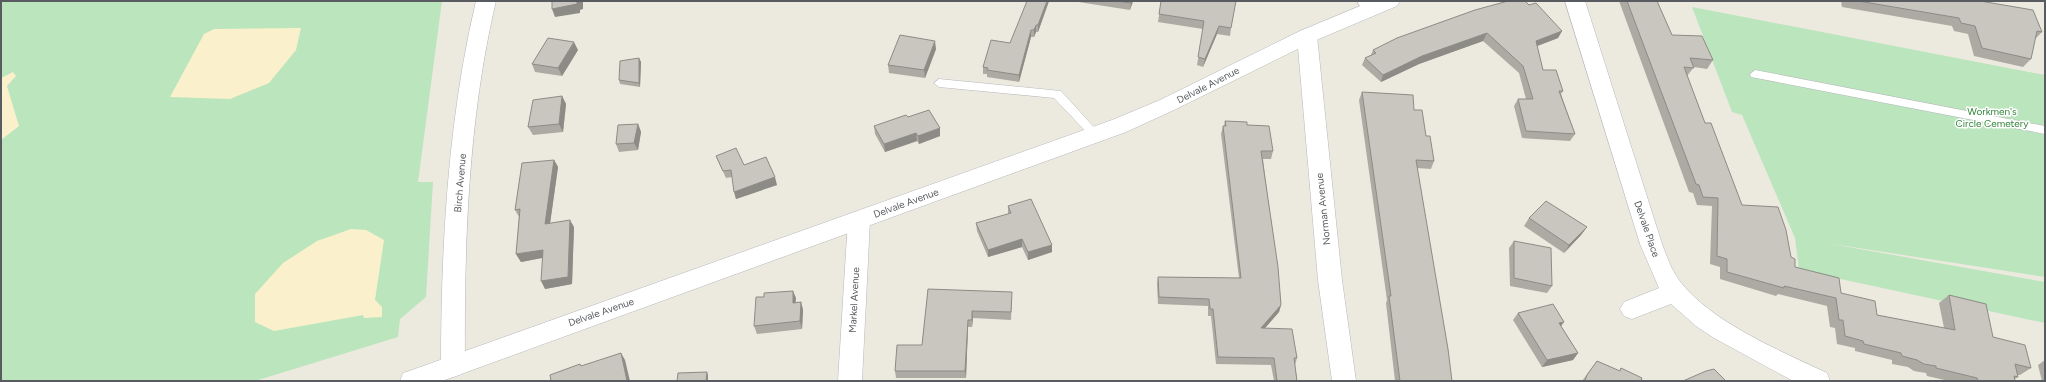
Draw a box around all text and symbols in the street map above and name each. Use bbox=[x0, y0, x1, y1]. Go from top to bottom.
street label: Delvale Avenue bbox=[1174, 63, 1242, 106]
park label: Workmen's Circle Cemetery bbox=[1956, 105, 2029, 130]
street label: Birch Avenue bbox=[451, 152, 469, 213]
street label: Norman Avenue bbox=[1313, 172, 1333, 246]
street label: Delvale Avenue bbox=[872, 185, 941, 221]
street label: Delvale Place bbox=[1631, 199, 1663, 259]
street label: Markel Avenue bbox=[846, 266, 862, 333]
street label: Delvale Avenue bbox=[566, 295, 636, 329]

